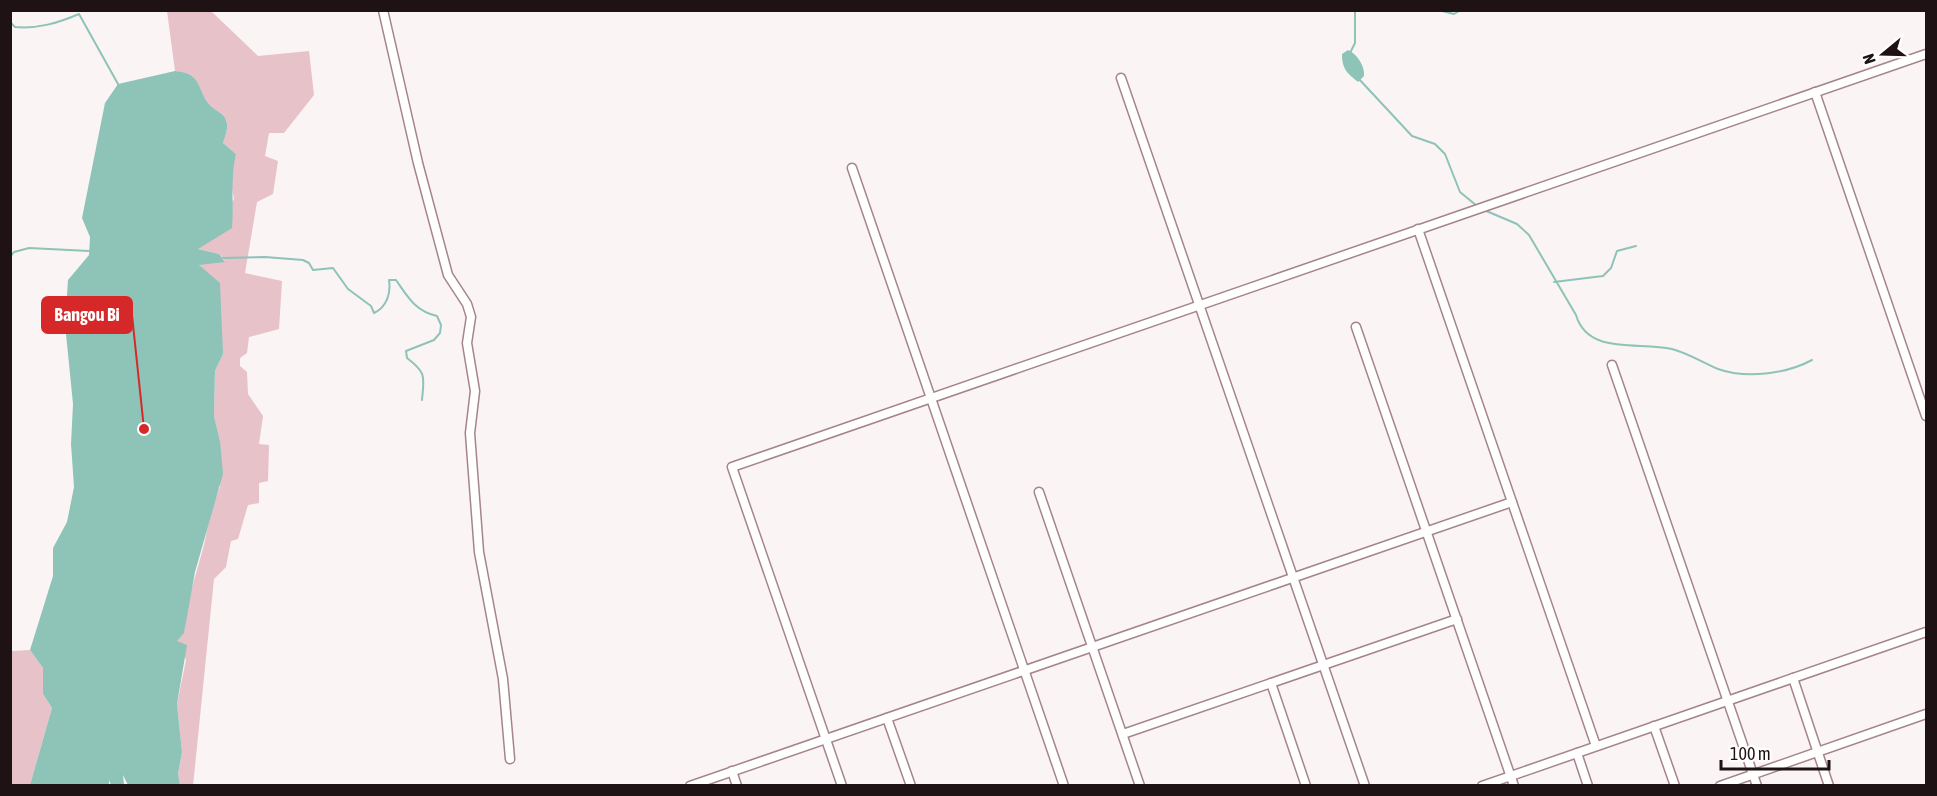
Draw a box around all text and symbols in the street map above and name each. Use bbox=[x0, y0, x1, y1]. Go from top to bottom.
north arrow bbox=[1853, 24, 1913, 84]
text: N bbox=[1859, 51, 1879, 66]
callout: Bangou Bi bbox=[42, 297, 132, 333]
text: Bangou Bi bbox=[54, 304, 120, 325]
scale bar bbox=[1721, 733, 1829, 771]
text: 100 m bbox=[1730, 743, 1771, 764]

